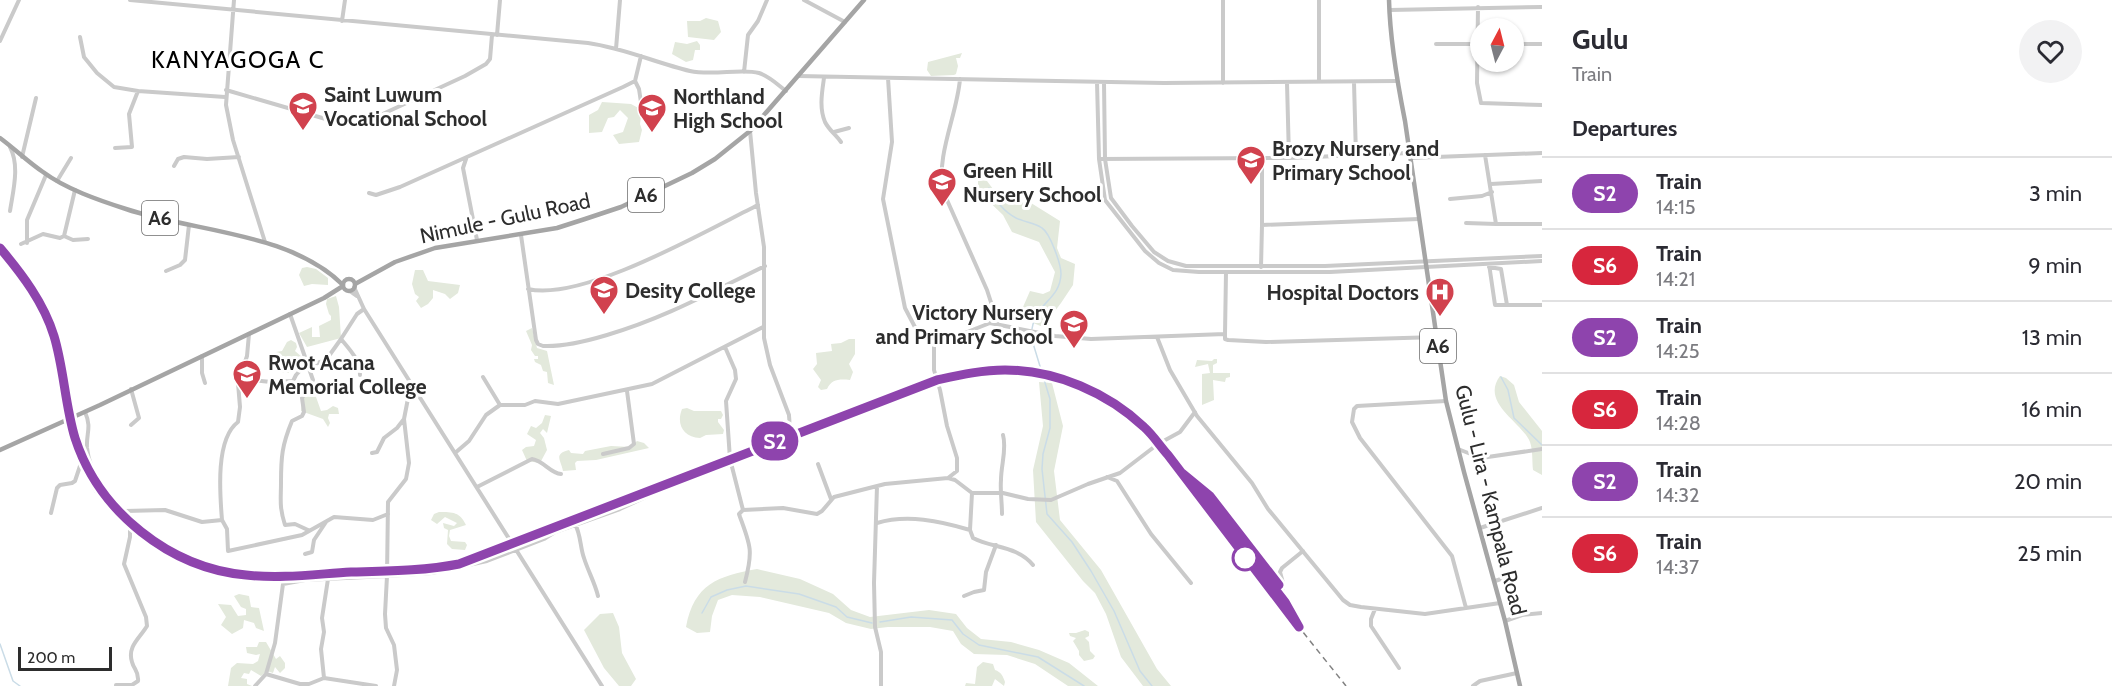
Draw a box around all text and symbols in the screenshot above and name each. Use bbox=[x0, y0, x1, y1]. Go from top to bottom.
north arrow bbox=[1470, 18, 1524, 72]
map controls bbox=[1470, 18, 1524, 72]
button: heart bbox=[2019, 20, 2082, 83]
text: Gulu bbox=[1572, 22, 1629, 56]
district label: KANYAGOGA C bbox=[151, 45, 325, 74]
text: Train bbox=[1572, 62, 1612, 86]
place label: Saint Luwum Vocational School bbox=[324, 82, 488, 131]
place label: Northland High School bbox=[673, 84, 783, 133]
school or university icon: Saint Luwum Vocational School bbox=[287, 90, 319, 132]
school or university icon: Northland High School bbox=[636, 92, 668, 134]
text: Departures bbox=[1572, 115, 1677, 142]
place label: Brozy Nursery and Primary School bbox=[1272, 136, 1439, 185]
school or university icon: Brozy Nursery and Primary School bbox=[1235, 144, 1267, 186]
place label: Green Hill Nursery School bbox=[963, 158, 1102, 207]
school or university icon: Green Hill Nursery School bbox=[926, 166, 958, 208]
text: Train bbox=[1656, 168, 1702, 195]
road number: A6 bbox=[628, 178, 664, 212]
text: 3 min bbox=[2029, 180, 2082, 207]
text: S2 bbox=[1593, 181, 1617, 206]
street label: Nimule - Gulu Road bbox=[417, 188, 593, 248]
text: 14:15 bbox=[1656, 195, 1696, 219]
road number: A6 bbox=[142, 201, 178, 235]
text: Train bbox=[1656, 240, 1702, 267]
text: 9 min bbox=[2028, 252, 2082, 279]
text: S6 bbox=[1593, 253, 1617, 278]
text: 14:21 bbox=[1656, 267, 1695, 291]
school or university icon: Desity College bbox=[588, 274, 620, 316]
hospital icon: Hospital Doctors bbox=[1424, 276, 1456, 318]
place label: Desity College bbox=[625, 278, 756, 303]
place label: Hospital Doctors bbox=[1267, 280, 1419, 305]
place label: Victory Nursery and Primary School bbox=[876, 300, 1054, 349]
school or university icon: Victory Nursery and Primary School bbox=[1058, 308, 1090, 350]
text: Train bbox=[1656, 312, 1702, 339]
text: 13 min bbox=[2022, 324, 2082, 351]
text: S2 bbox=[1593, 325, 1617, 350]
road number: A6 bbox=[1420, 329, 1456, 363]
text: 14:25 bbox=[1656, 339, 1700, 363]
place label: Rwot Acana Memorial College bbox=[268, 350, 427, 399]
school or university icon: Rwot Acana Memorial College bbox=[231, 358, 263, 400]
street label: Gulu - Lira - Kampala Road bbox=[1450, 382, 1532, 618]
text: Train bbox=[1656, 384, 1702, 411]
text: 16 min bbox=[2021, 396, 2082, 423]
text: S6 bbox=[1593, 397, 1617, 422]
text: 14:28 bbox=[1656, 411, 1701, 435]
line badge: S2 bbox=[748, 422, 802, 460]
text: S2 bbox=[763, 429, 787, 454]
text: Train bbox=[1656, 456, 1702, 483]
text: 20 min bbox=[2014, 468, 2082, 495]
text: S2 bbox=[1593, 469, 1617, 494]
text: 14:32 bbox=[1656, 483, 1700, 507]
text: Train bbox=[1656, 528, 1702, 555]
text: 25 min bbox=[2017, 540, 2082, 567]
text: S6 bbox=[1593, 541, 1617, 566]
unlabelled marker bbox=[1232, 545, 1258, 571]
text: 14:37 bbox=[1656, 555, 1699, 579]
scale bar bbox=[18, 644, 112, 672]
text: 200 m bbox=[27, 648, 75, 667]

